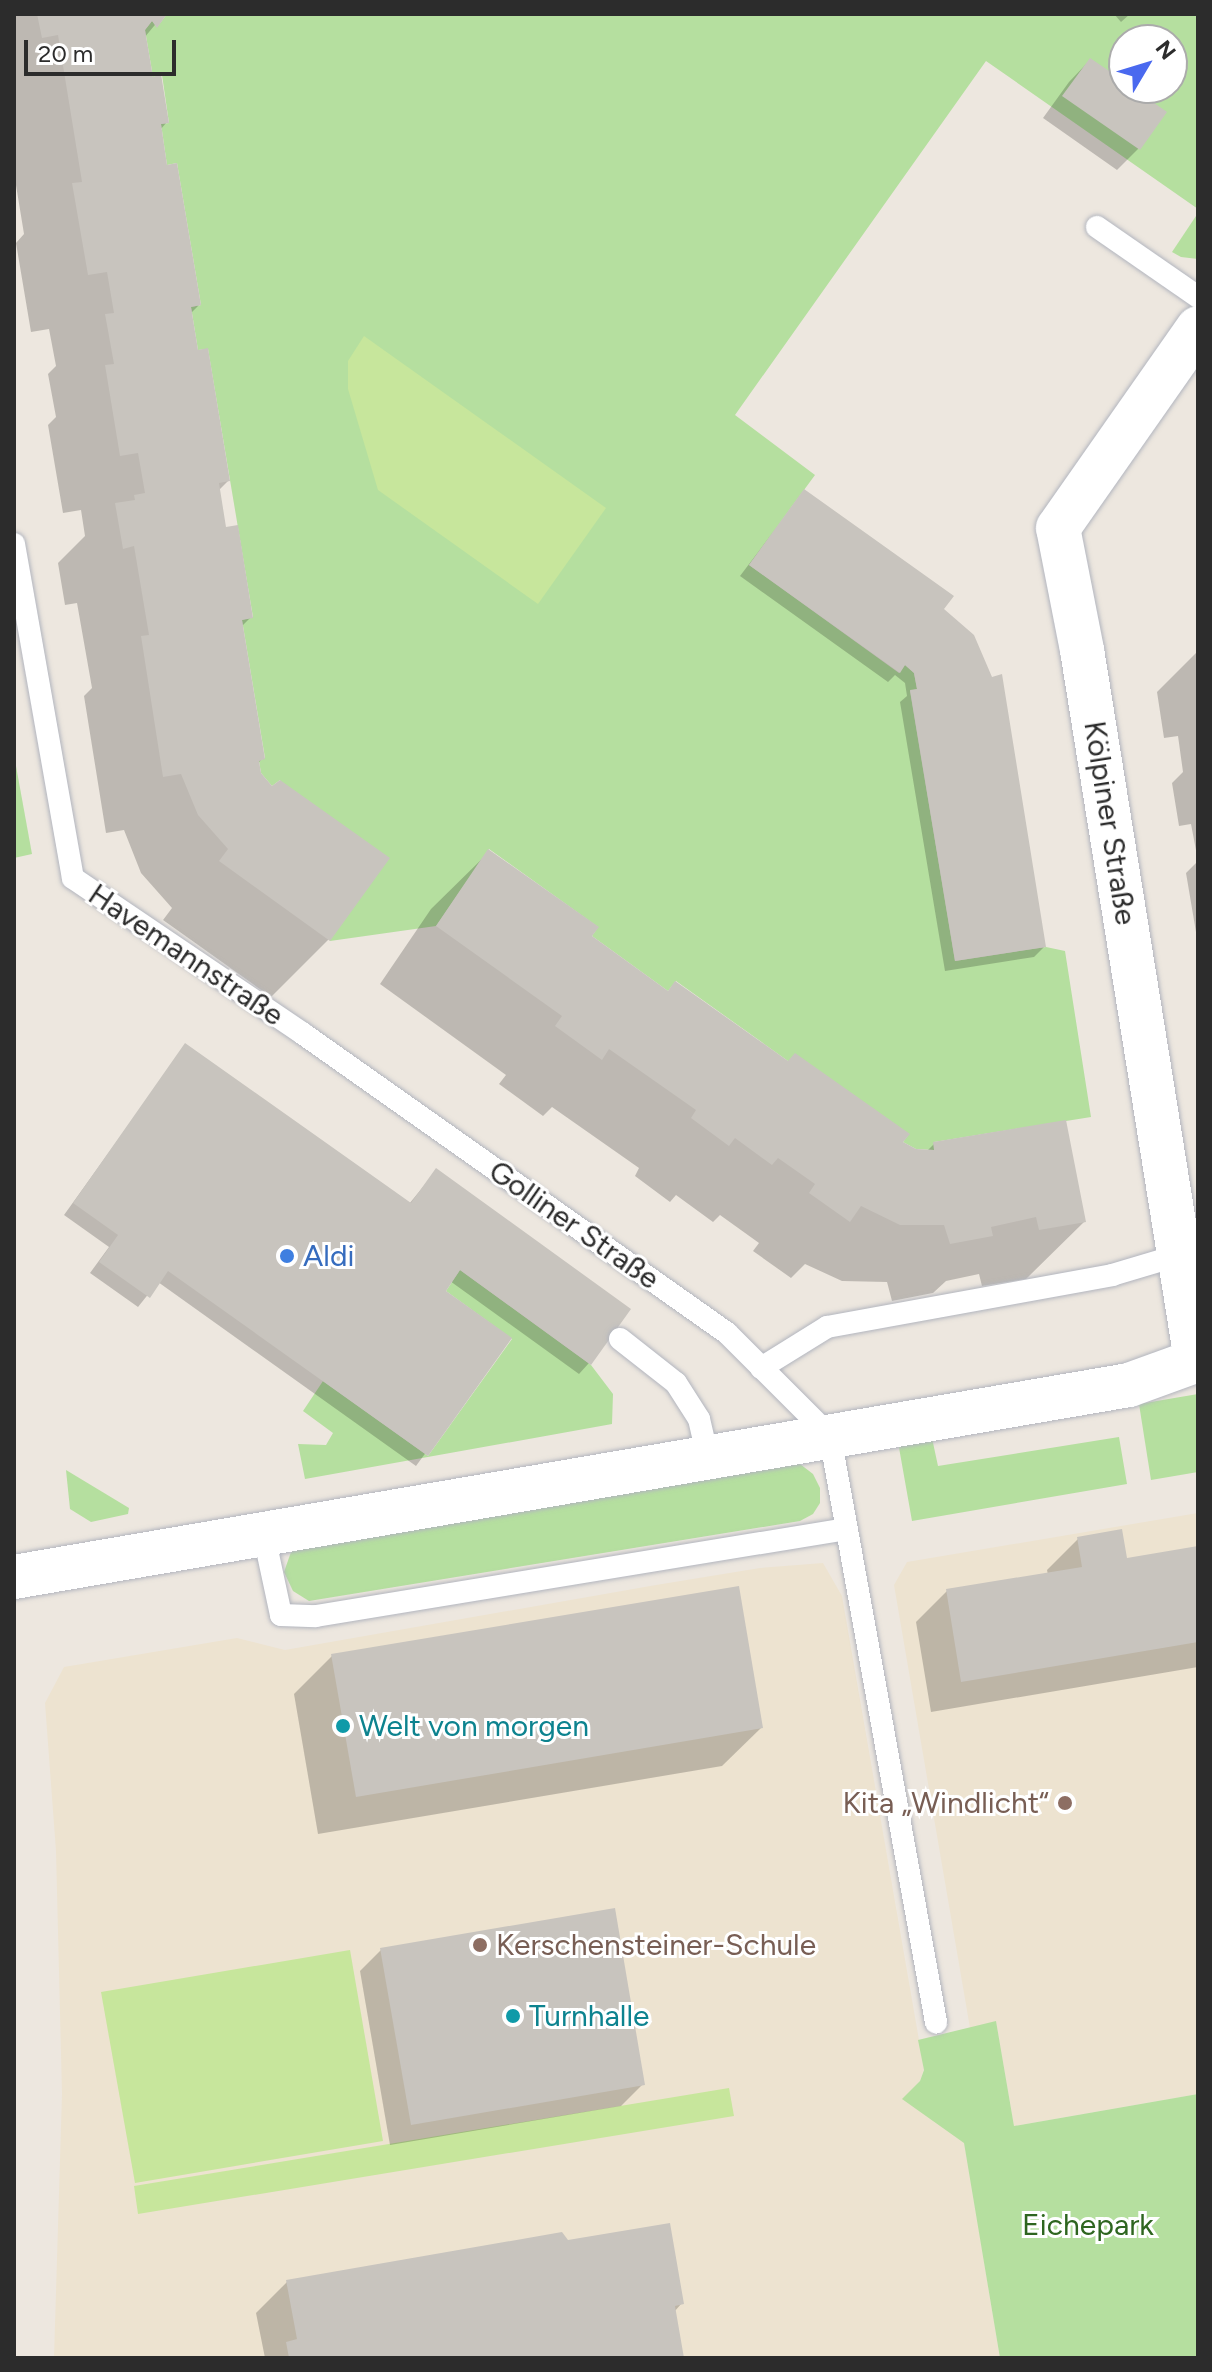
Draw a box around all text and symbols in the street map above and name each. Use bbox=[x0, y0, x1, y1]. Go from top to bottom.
scale bar bbox=[28, 24, 180, 74]
north arrow bbox=[1108, 24, 1188, 104]
text: N bbox=[1150, 35, 1182, 65]
text: 20 m bbox=[38, 39, 93, 68]
street label: Kölpiner Straße bbox=[1076, 718, 1144, 928]
street label: Havemannstraße bbox=[82, 876, 290, 1034]
street label: Golliner Straße bbox=[482, 1153, 666, 1297]
place label: Aldi bbox=[303, 1238, 354, 1274]
marker: Aldi bbox=[278, 1247, 296, 1265]
place label: Welt von morgen bbox=[359, 1708, 589, 1744]
marker: Welt von morgen bbox=[334, 1717, 352, 1735]
place label: Kita „Windlicht“ bbox=[843, 1785, 1049, 1821]
marker: Kita „Windlicht“ bbox=[1056, 1794, 1074, 1812]
place label: Kerschensteiner-Schule bbox=[496, 1927, 816, 1963]
marker: Kerschensteiner-Schule bbox=[471, 1936, 489, 1954]
place label: Turnhalle bbox=[529, 1998, 649, 2034]
marker: Turnhalle bbox=[504, 2007, 522, 2025]
park label: Eichepark bbox=[1022, 2207, 1154, 2243]

